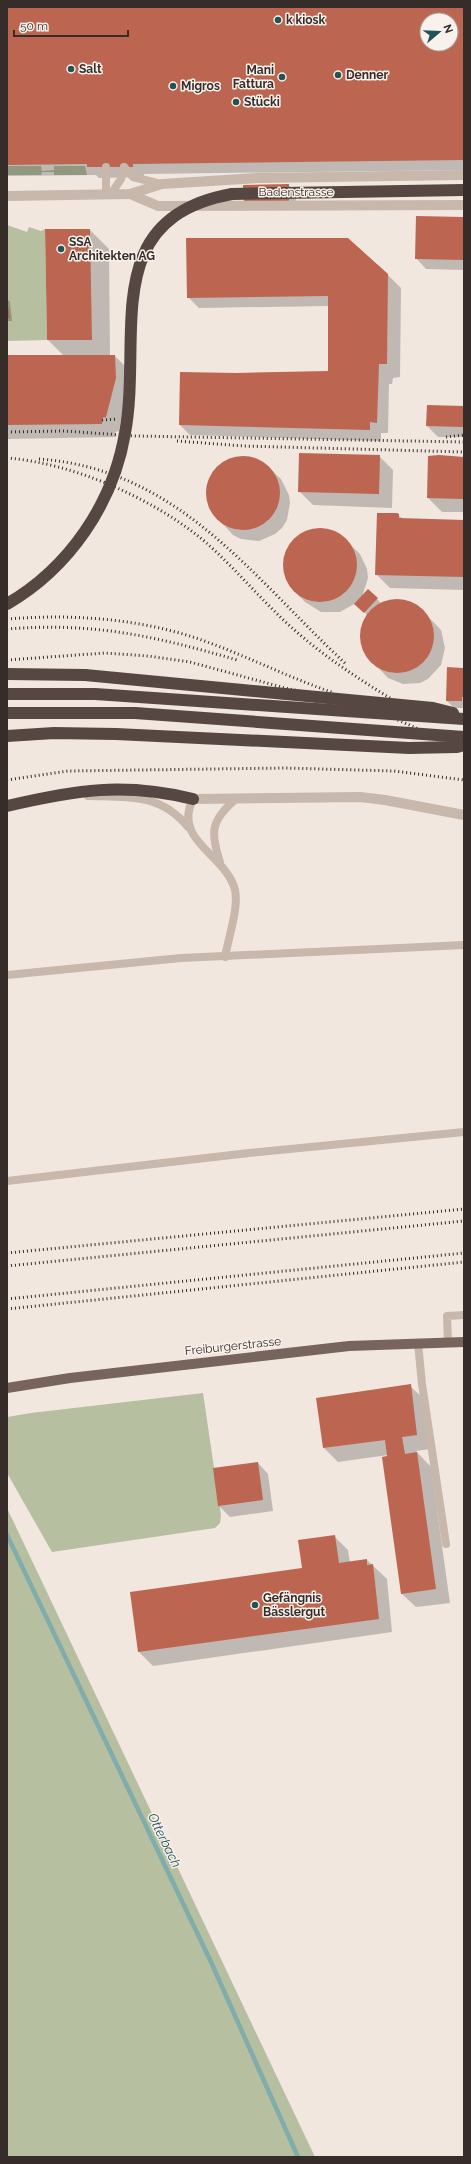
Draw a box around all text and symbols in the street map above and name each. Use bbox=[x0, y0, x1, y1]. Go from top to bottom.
scale bar bbox=[14, 12, 128, 38]
north arrow bbox=[419, 12, 459, 52]
place label: k kiosk bbox=[286, 13, 326, 27]
marker: k kiosk bbox=[273, 15, 283, 25]
text: 50 m bbox=[20, 19, 48, 33]
text: N bbox=[440, 23, 455, 35]
place label: Salt bbox=[79, 62, 102, 76]
place label: Mani Fattura bbox=[233, 63, 274, 91]
marker: Salt bbox=[66, 64, 76, 74]
place label: Denner bbox=[346, 68, 388, 82]
marker: Denner bbox=[333, 70, 343, 80]
marker: Mani Fattura bbox=[277, 72, 287, 82]
place label: Migros bbox=[181, 79, 220, 93]
marker: Migros bbox=[168, 81, 178, 91]
place label: Stücki bbox=[244, 95, 280, 109]
marker: Stücki bbox=[231, 97, 241, 107]
street label: Badenstrasse bbox=[258, 185, 334, 199]
place label: SSA Architekten AG bbox=[69, 235, 155, 263]
marker: SSA Architekten AG bbox=[56, 244, 66, 254]
street label: Freiburgerstrasse bbox=[184, 1334, 282, 1358]
place label: Gefängnis Bässlergut bbox=[263, 1591, 325, 1619]
marker: Gefängnis Bässlergut bbox=[250, 1600, 260, 1610]
water label: Otterbach bbox=[145, 1811, 184, 1870]

